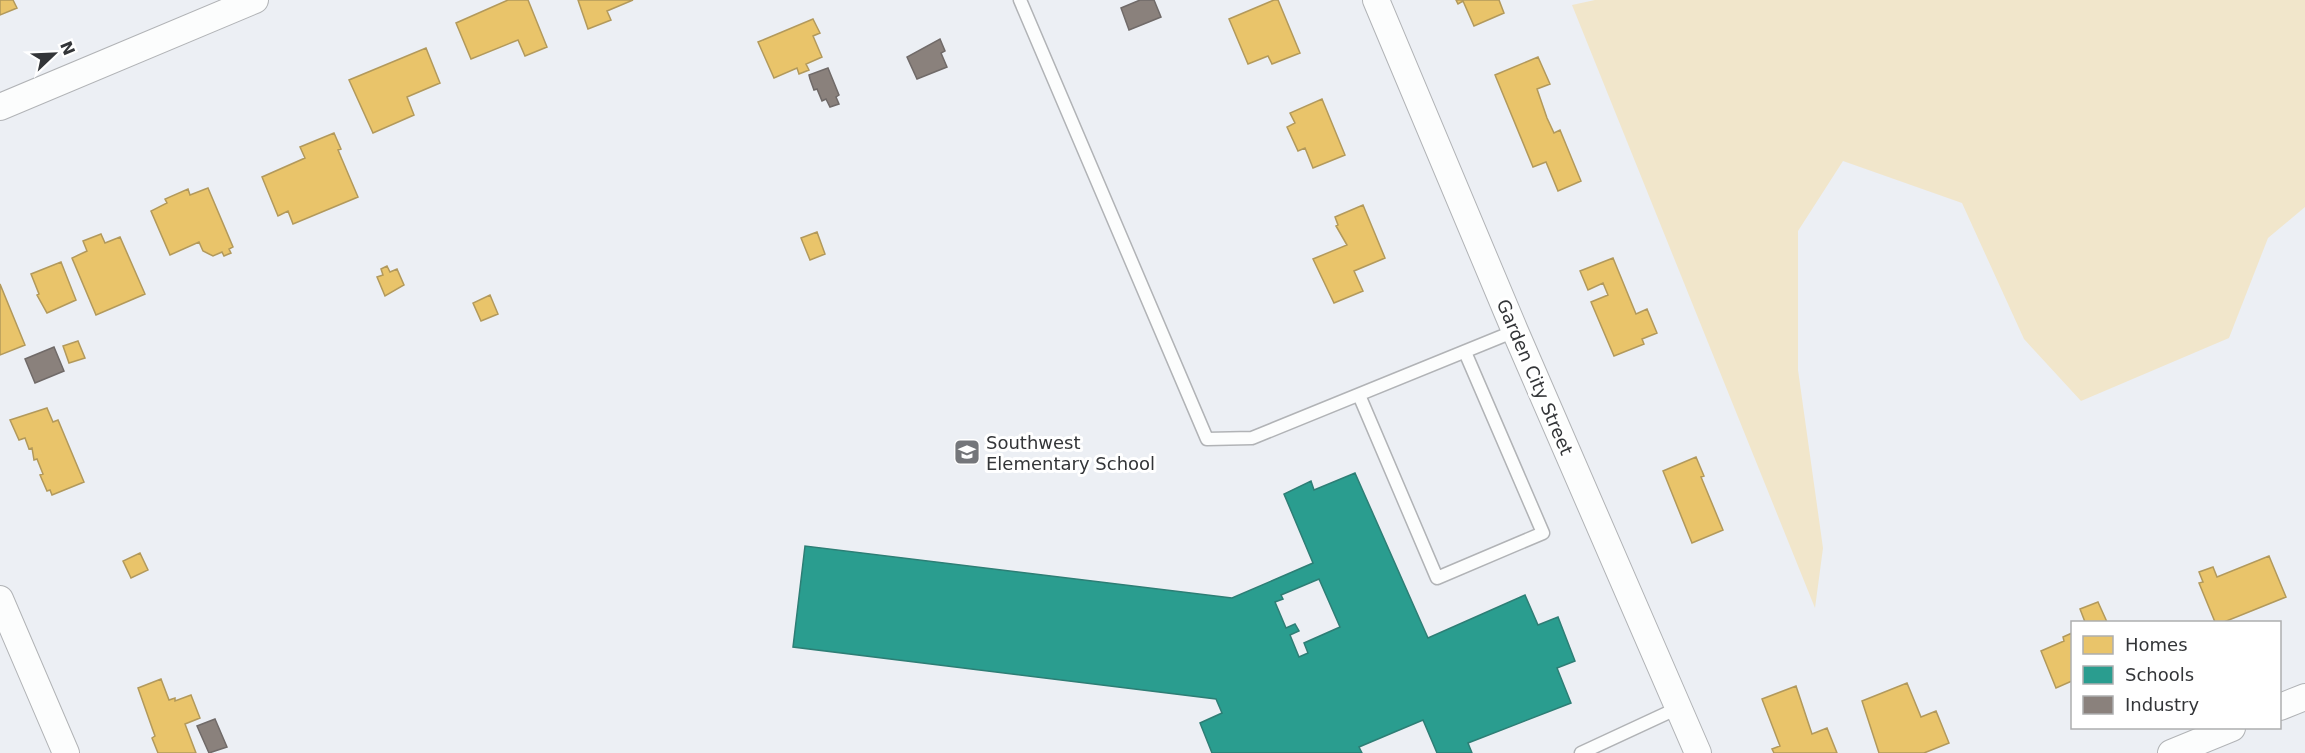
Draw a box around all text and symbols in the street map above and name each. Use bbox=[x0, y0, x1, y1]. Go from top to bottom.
north arrow bbox=[24, 24, 84, 84]
text: N bbox=[56, 38, 79, 58]
street label: Garden City Street bbox=[1493, 296, 1577, 458]
place label: Southwest Elementary School bbox=[986, 432, 1155, 474]
school or university icon: Southwest Elementary School bbox=[952, 437, 982, 467]
legend bbox=[2071, 621, 2281, 729]
text: Homes bbox=[2125, 634, 2188, 655]
text: Schools bbox=[2125, 664, 2194, 685]
text: Industry bbox=[2125, 694, 2199, 715]

